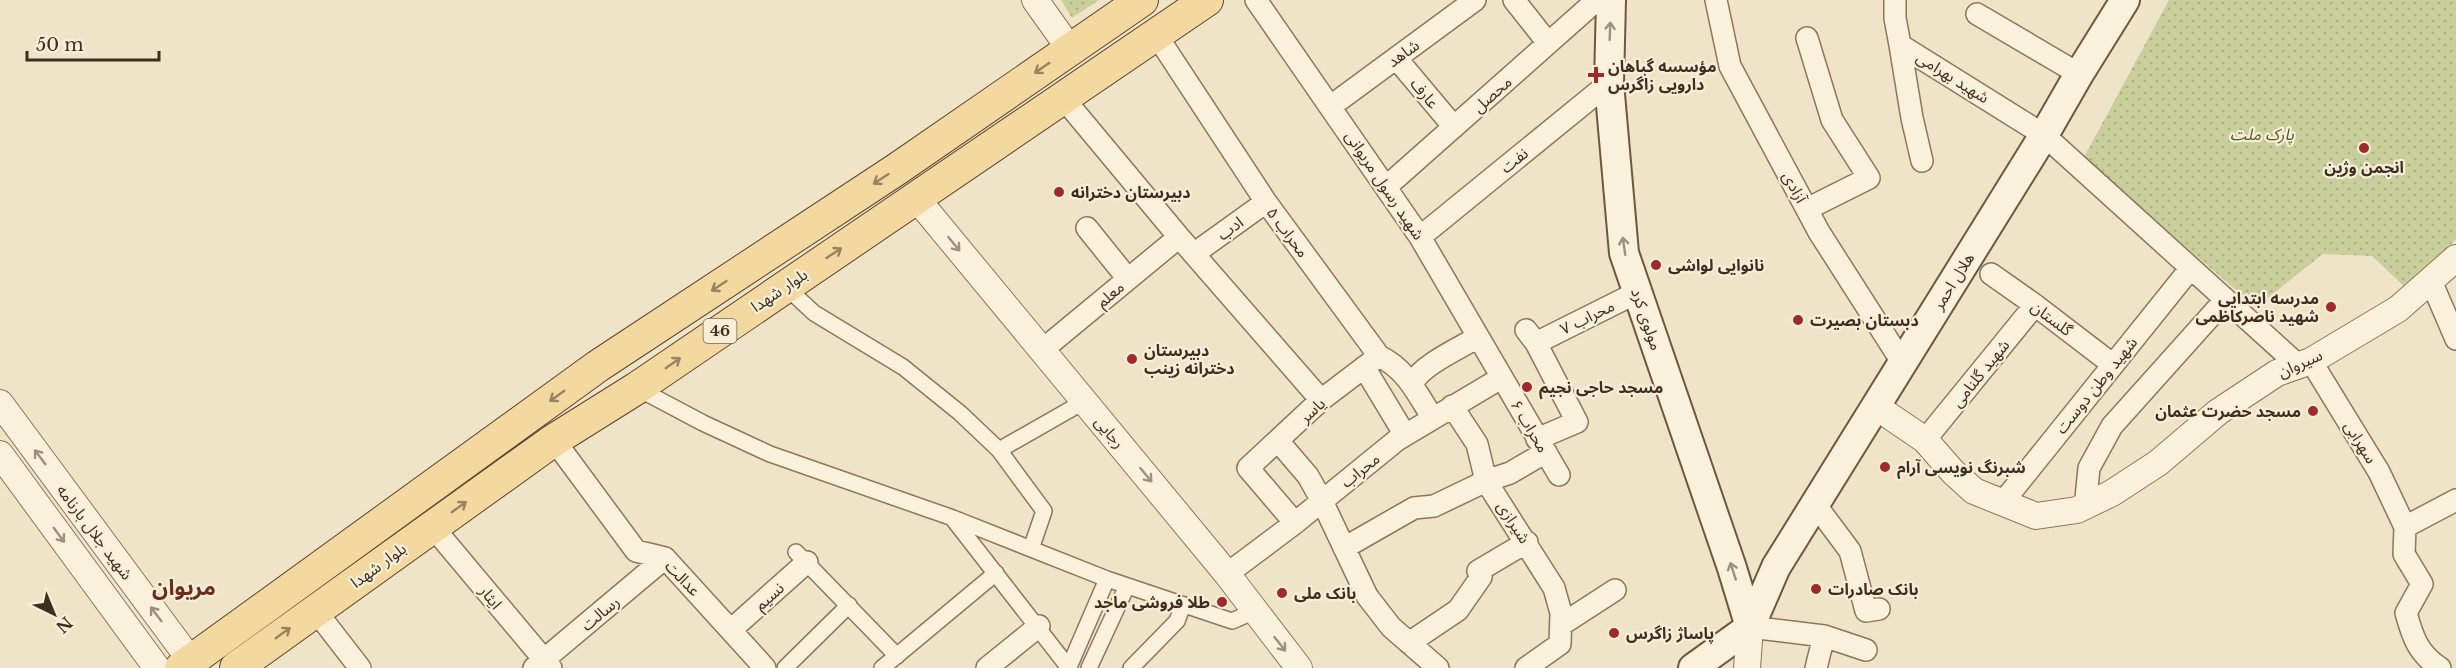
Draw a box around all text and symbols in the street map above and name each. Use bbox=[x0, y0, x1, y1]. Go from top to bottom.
one-way arrow bbox=[1605, 22, 1616, 42]
scale bar bbox=[27, 24, 159, 62]
text: 50 m bbox=[36, 34, 84, 56]
street label: شاهد bbox=[1383, 35, 1423, 71]
street label: شهید بهرامی bbox=[1913, 47, 1993, 107]
place label: مؤسسه گیاهان دارویی زاگرس bbox=[1608, 56, 1716, 94]
one-way arrow bbox=[1034, 62, 1050, 74]
marker: مؤسسه گیاهان دارویی زاگرس bbox=[1589, 68, 1603, 82]
street label: محصل bbox=[1468, 71, 1516, 117]
street label: عارف bbox=[1406, 74, 1444, 112]
park label: پارک ملت bbox=[2230, 124, 2294, 145]
street label: شهید رسول مریوانی bbox=[1340, 127, 1429, 244]
marker: انجمن وژین bbox=[2357, 141, 2371, 155]
street label: نفت bbox=[1496, 143, 1532, 177]
place label: انجمن وژین bbox=[2324, 157, 2404, 177]
street label: آزادی bbox=[1778, 168, 1812, 207]
one-way arrow bbox=[874, 173, 890, 185]
place label: دبیرستان دخترانه bbox=[1071, 182, 1191, 202]
marker: دبیرستان دخترانه bbox=[1052, 185, 1066, 199]
street label: محراب ۵ bbox=[1263, 203, 1313, 261]
street label: ادب bbox=[1213, 212, 1247, 244]
one-way arrow bbox=[947, 236, 961, 251]
one-way arrow bbox=[1619, 237, 1630, 257]
one-way arrow bbox=[825, 247, 842, 259]
street label: هلال احمر bbox=[1927, 249, 1979, 315]
place label: نانوایی لواشی bbox=[1668, 255, 1764, 275]
marker: نانوایی لواشی bbox=[1649, 258, 1663, 272]
street label: بلوار شهدا bbox=[747, 264, 811, 316]
street label: معلم bbox=[1092, 277, 1130, 314]
one-way arrow bbox=[710, 280, 727, 293]
street label: مولوی کرد bbox=[1627, 285, 1667, 353]
place label: مدرسه ابتدایی شهید ناصرکاظمی bbox=[2195, 288, 2319, 326]
street label: محراب ۷ bbox=[1557, 295, 1617, 339]
street label: گلستان bbox=[2027, 296, 2077, 340]
marker: مدرسه ابتدایی شهید ناصرکاظمی bbox=[2324, 300, 2338, 314]
place label: دبستان بصیرت bbox=[1810, 310, 1919, 330]
marker: دبستان بصیرت bbox=[1791, 313, 1805, 327]
road number: 46 bbox=[704, 319, 736, 343]
street label: شهید وطن دوست bbox=[2051, 333, 2141, 437]
street label: شهید گلنامی bbox=[1947, 335, 2013, 411]
place label: دبیرستان دخترانه زینب bbox=[1144, 340, 1235, 378]
street label: سیروان bbox=[2275, 344, 2325, 382]
marker: دبیرستان دخترانه زینب bbox=[1125, 352, 1139, 366]
one-way arrow bbox=[664, 357, 680, 369]
place label: مسجد حاجی نجیم bbox=[1539, 377, 1663, 400]
marker: مسجد حاجی نجیم bbox=[1520, 380, 1534, 394]
one-way arrow bbox=[550, 390, 566, 402]
street label: یاسر bbox=[1294, 393, 1329, 428]
street label: محراب ۶ bbox=[1506, 396, 1554, 456]
place label: مسجد حضرت عثمان bbox=[2155, 401, 2301, 421]
marker: مسجد حضرت عثمان bbox=[2306, 404, 2320, 418]
street label: رجایی bbox=[1091, 412, 1129, 452]
street label: سهرابی bbox=[2340, 417, 2382, 467]
street label: محراب bbox=[1337, 448, 1383, 492]
one-way arrow bbox=[34, 450, 46, 466]
place label: شبرنگ نویسی آرام bbox=[1897, 457, 2026, 479]
marker: شبرنگ نویسی آرام bbox=[1878, 460, 1892, 474]
one-way arrow bbox=[1139, 467, 1152, 483]
street label: شهید جلال بارنامه bbox=[52, 480, 137, 584]
street label: شیرازی bbox=[1493, 497, 1535, 547]
one-way arrow bbox=[450, 501, 466, 513]
one-way arrow bbox=[53, 527, 66, 543]
street label: بلوار شهدا bbox=[346, 538, 410, 592]
street label: عدالت bbox=[661, 556, 705, 600]
one-way arrow bbox=[1727, 562, 1738, 581]
district label: مریوان bbox=[152, 574, 216, 601]
street label: نسیم bbox=[750, 578, 790, 617]
place label: بانک صادرات bbox=[1828, 579, 1919, 599]
street label: ایثار bbox=[475, 580, 507, 613]
marker: بانک صادرات bbox=[1809, 582, 1823, 596]
place label: بانک ملی bbox=[1294, 583, 1356, 603]
north arrow bbox=[24, 584, 84, 644]
marker: بانک ملی bbox=[1275, 586, 1289, 600]
street label: رسالت bbox=[577, 591, 623, 635]
place label: طلا فروشی ماجد bbox=[1094, 592, 1210, 612]
marker: طلا فروشی ماجد bbox=[1215, 595, 1229, 609]
one-way arrow bbox=[150, 606, 162, 622]
text: N bbox=[52, 613, 77, 637]
place label: پاساژ زاگرس bbox=[1626, 623, 1714, 644]
marker: پاساژ زاگرس bbox=[1607, 626, 1621, 640]
one-way arrow bbox=[275, 627, 291, 640]
one-way arrow bbox=[1274, 635, 1287, 651]

